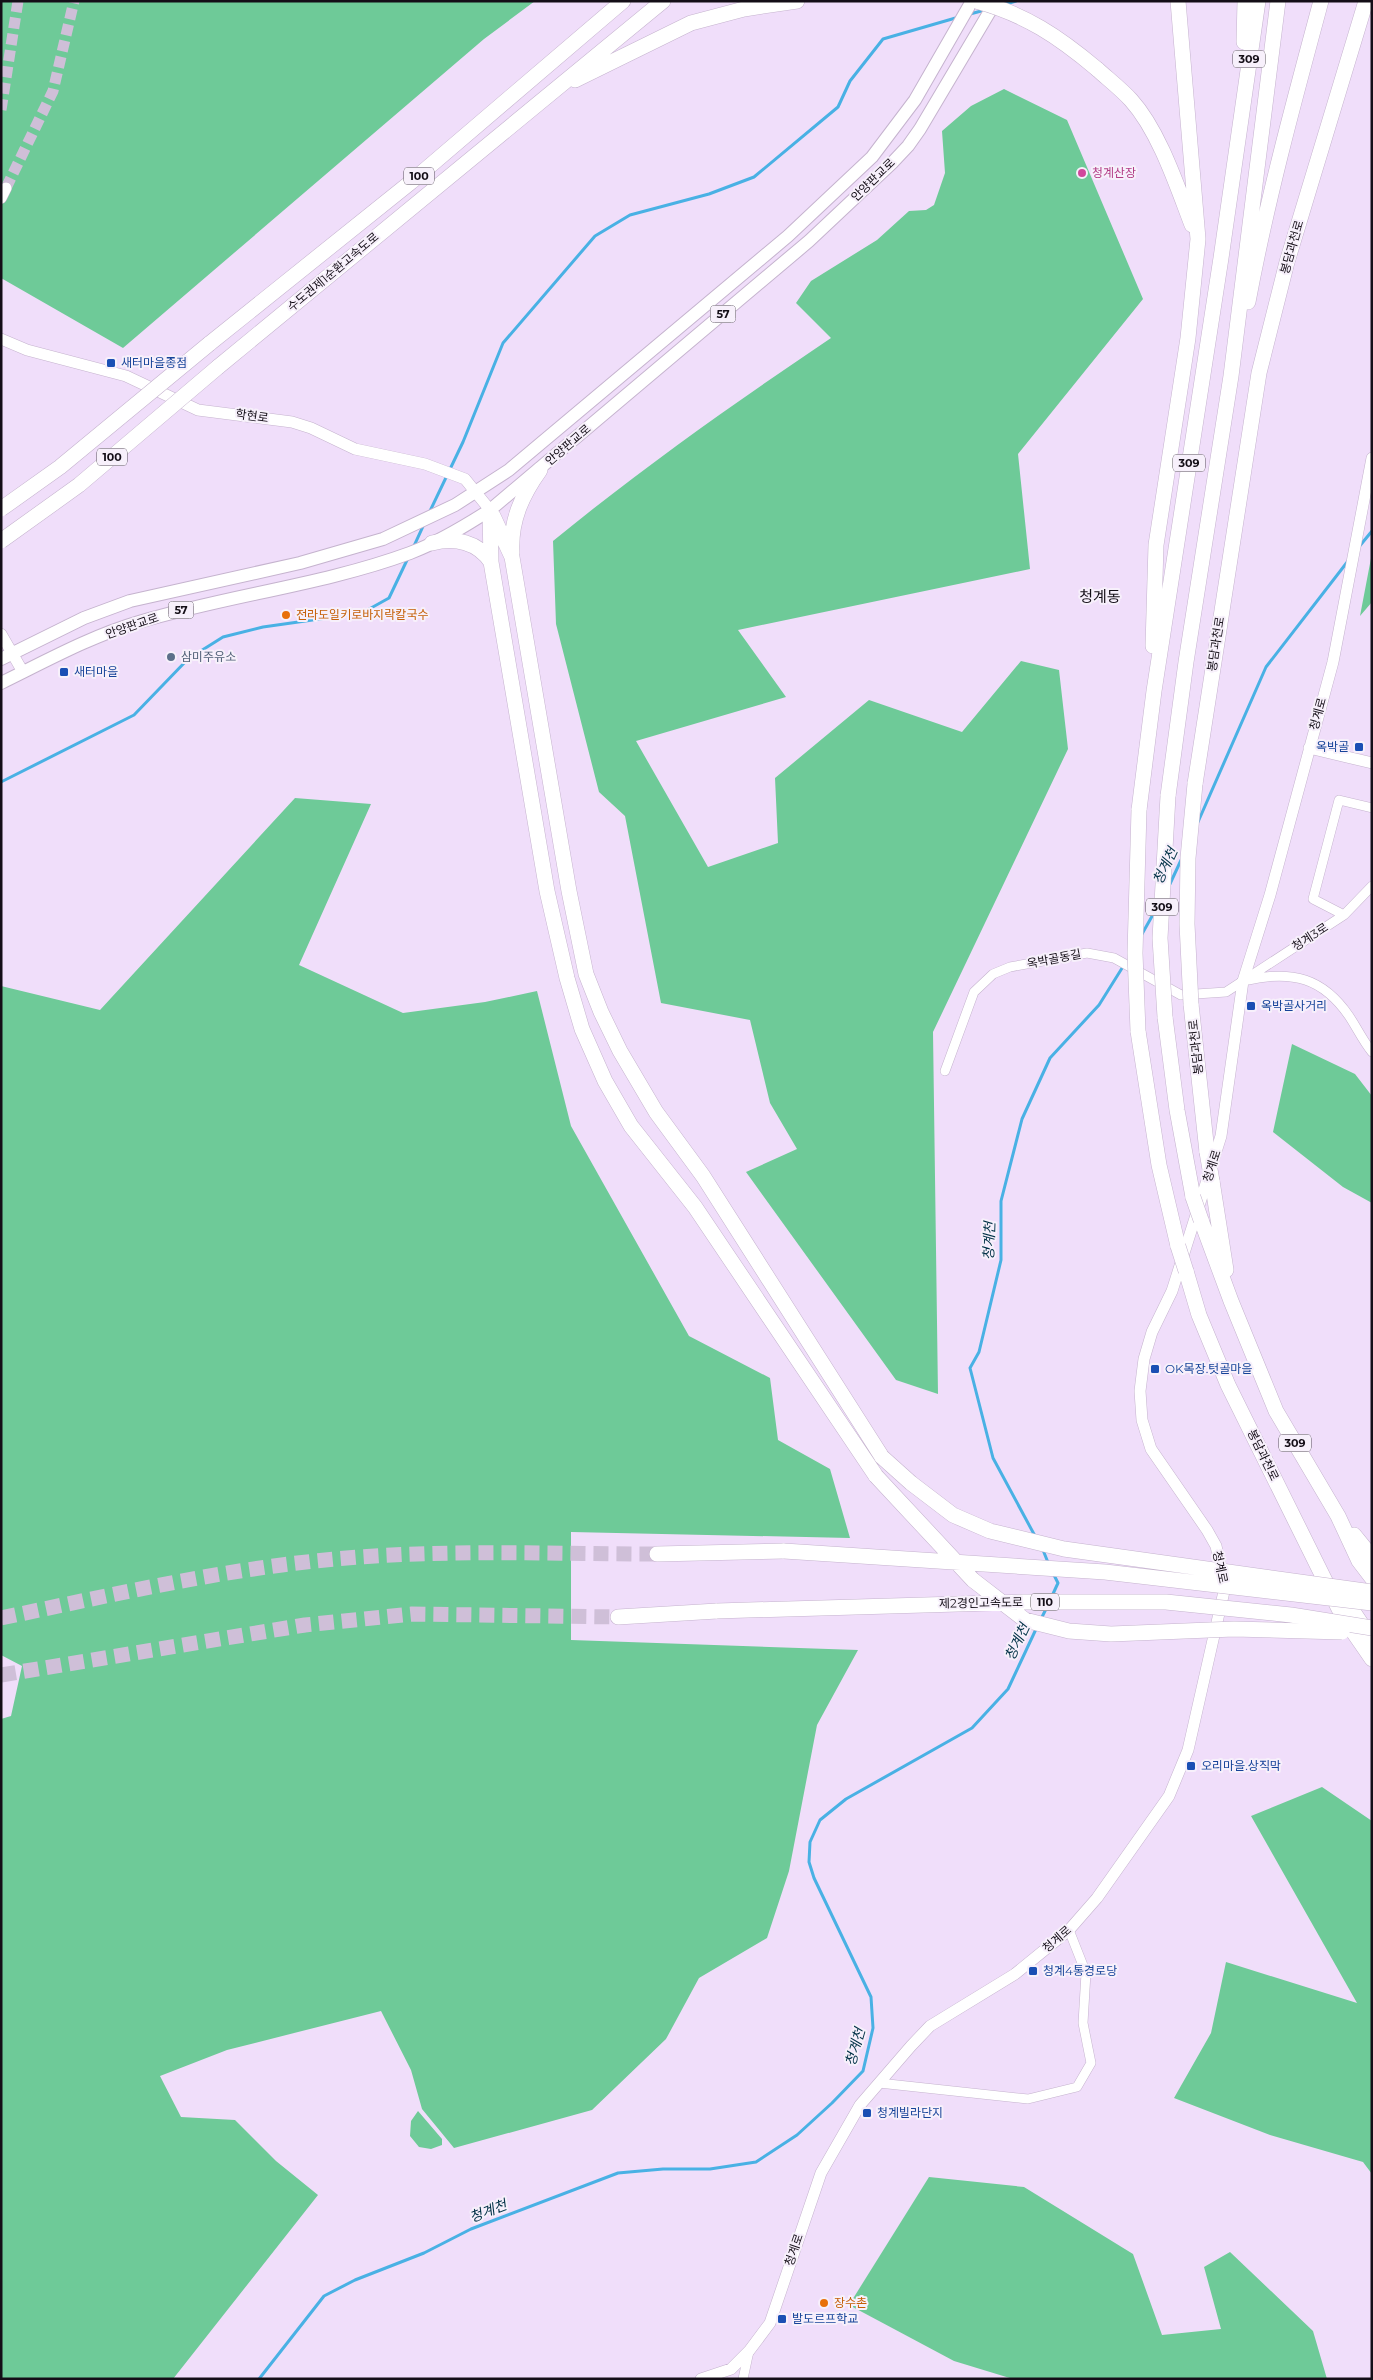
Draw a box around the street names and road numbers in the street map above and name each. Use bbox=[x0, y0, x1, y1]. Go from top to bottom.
road number: 309 bbox=[1233, 51, 1265, 68]
street label: 안양판교로 bbox=[848, 155, 898, 204]
road number: 100 bbox=[404, 168, 434, 185]
street label: 봉담과천로 bbox=[1277, 218, 1306, 275]
street label: 수도권제1순환고속도로 bbox=[284, 229, 381, 314]
road number: 57 bbox=[710, 306, 736, 322]
street label: 학현로 bbox=[235, 406, 270, 425]
street label: 안양판교로 bbox=[542, 421, 593, 468]
road number: 100 bbox=[97, 448, 127, 466]
road number: 309 bbox=[1173, 454, 1205, 472]
road number: 57 bbox=[168, 602, 194, 618]
street label: 안양판교로 bbox=[103, 609, 160, 642]
street label: 봉담과천로 bbox=[1204, 615, 1227, 672]
street label: 청계로 bbox=[1306, 696, 1329, 732]
road number: 309 bbox=[1146, 899, 1178, 916]
street label: 청계3로 bbox=[1289, 919, 1331, 954]
street label: 옥박골동길 bbox=[1025, 946, 1082, 971]
street label: 봉담과천로 bbox=[1185, 1019, 1206, 1075]
street label: 청계로 bbox=[1199, 1148, 1224, 1184]
street label: 봉담과천로 bbox=[1245, 1427, 1282, 1483]
road number: 309 bbox=[1279, 1435, 1311, 1452]
street label: 청계로 bbox=[1210, 1549, 1231, 1585]
street label: 제2경인고속도로 bbox=[939, 1594, 1023, 1611]
road number: 110 bbox=[1031, 1594, 1059, 1610]
street label: 청계로 bbox=[1039, 1922, 1074, 1955]
street label: 청계로 bbox=[781, 2232, 806, 2268]

